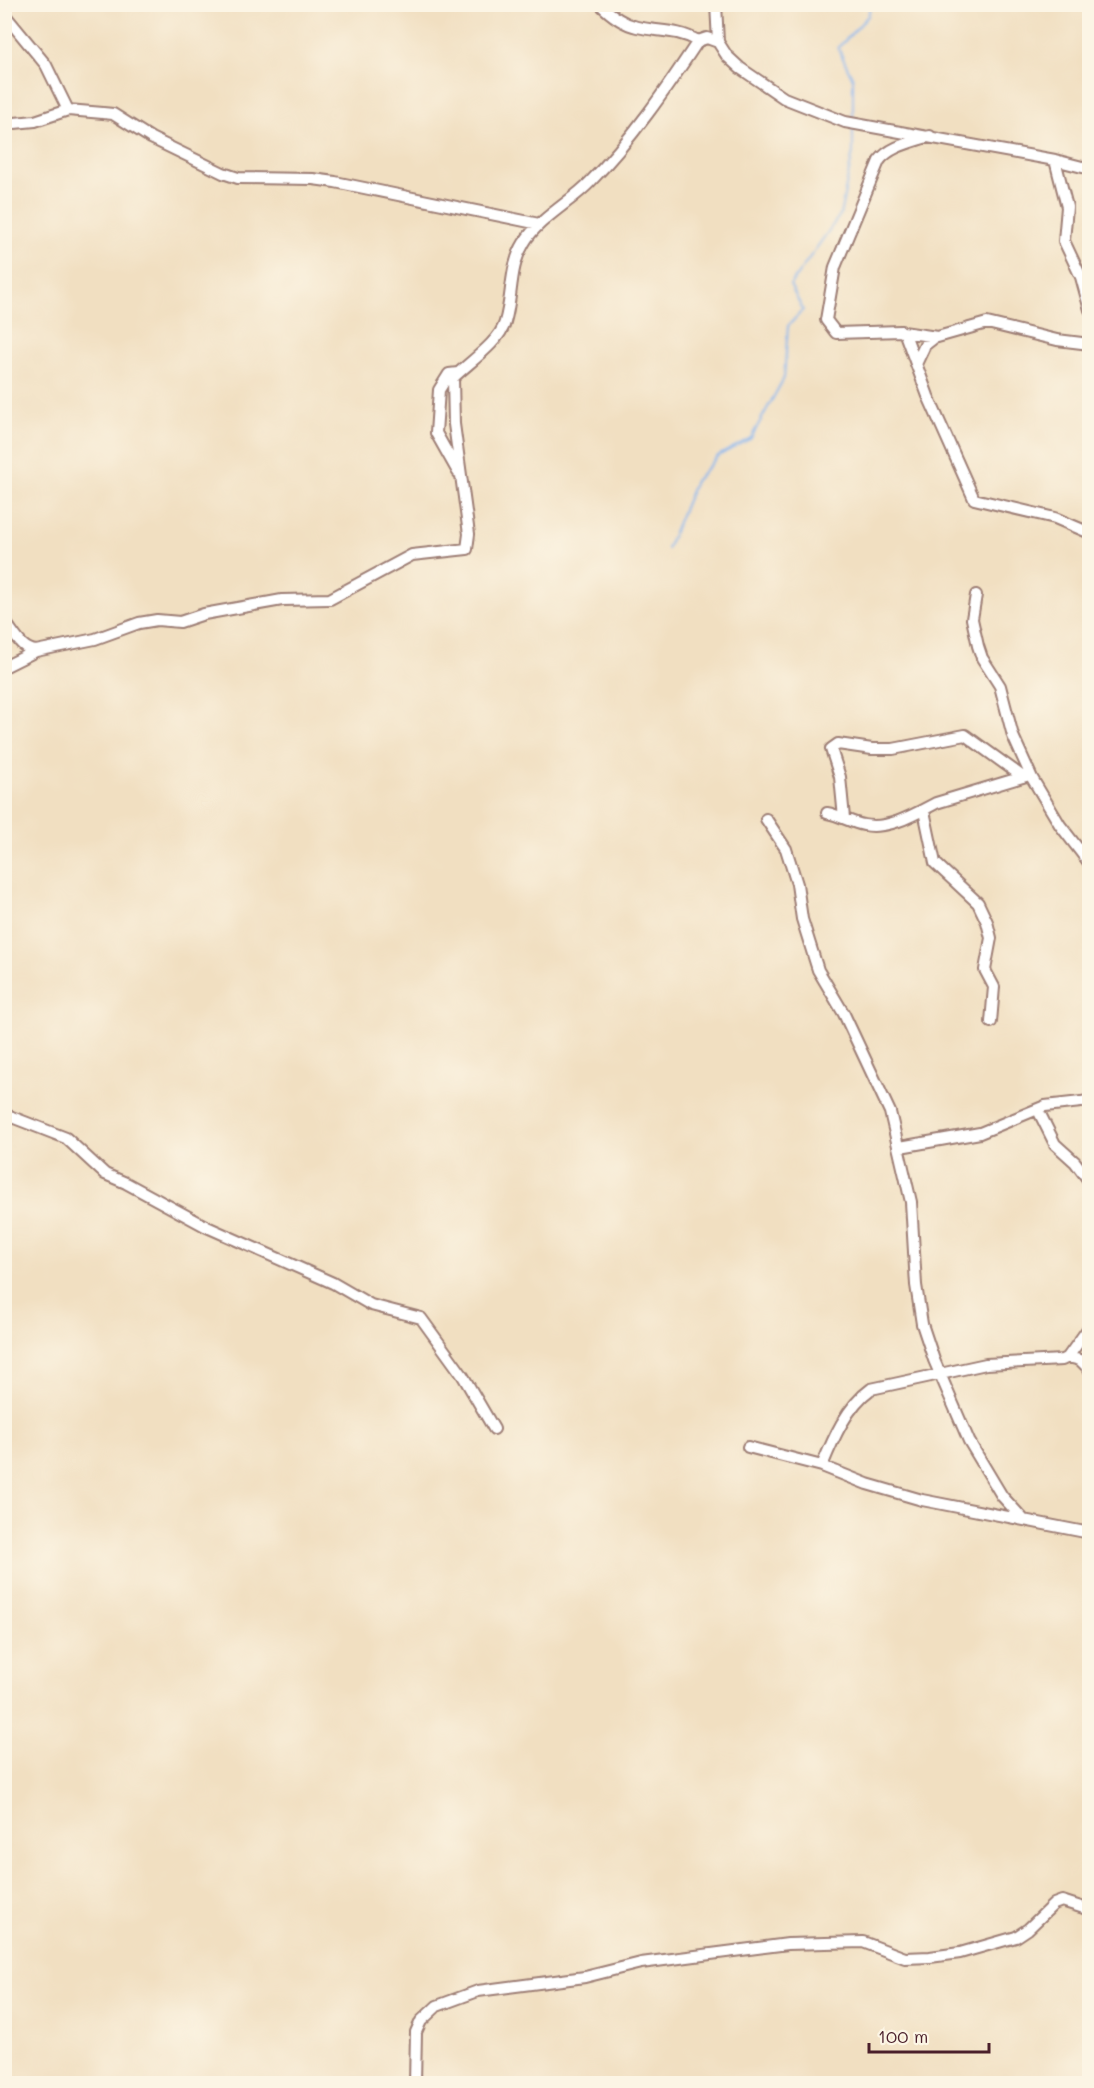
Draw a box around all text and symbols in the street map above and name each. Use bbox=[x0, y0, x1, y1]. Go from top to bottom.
scale bar bbox=[869, 2016, 989, 2054]
text: 100 m bbox=[878, 2024, 928, 2048]

